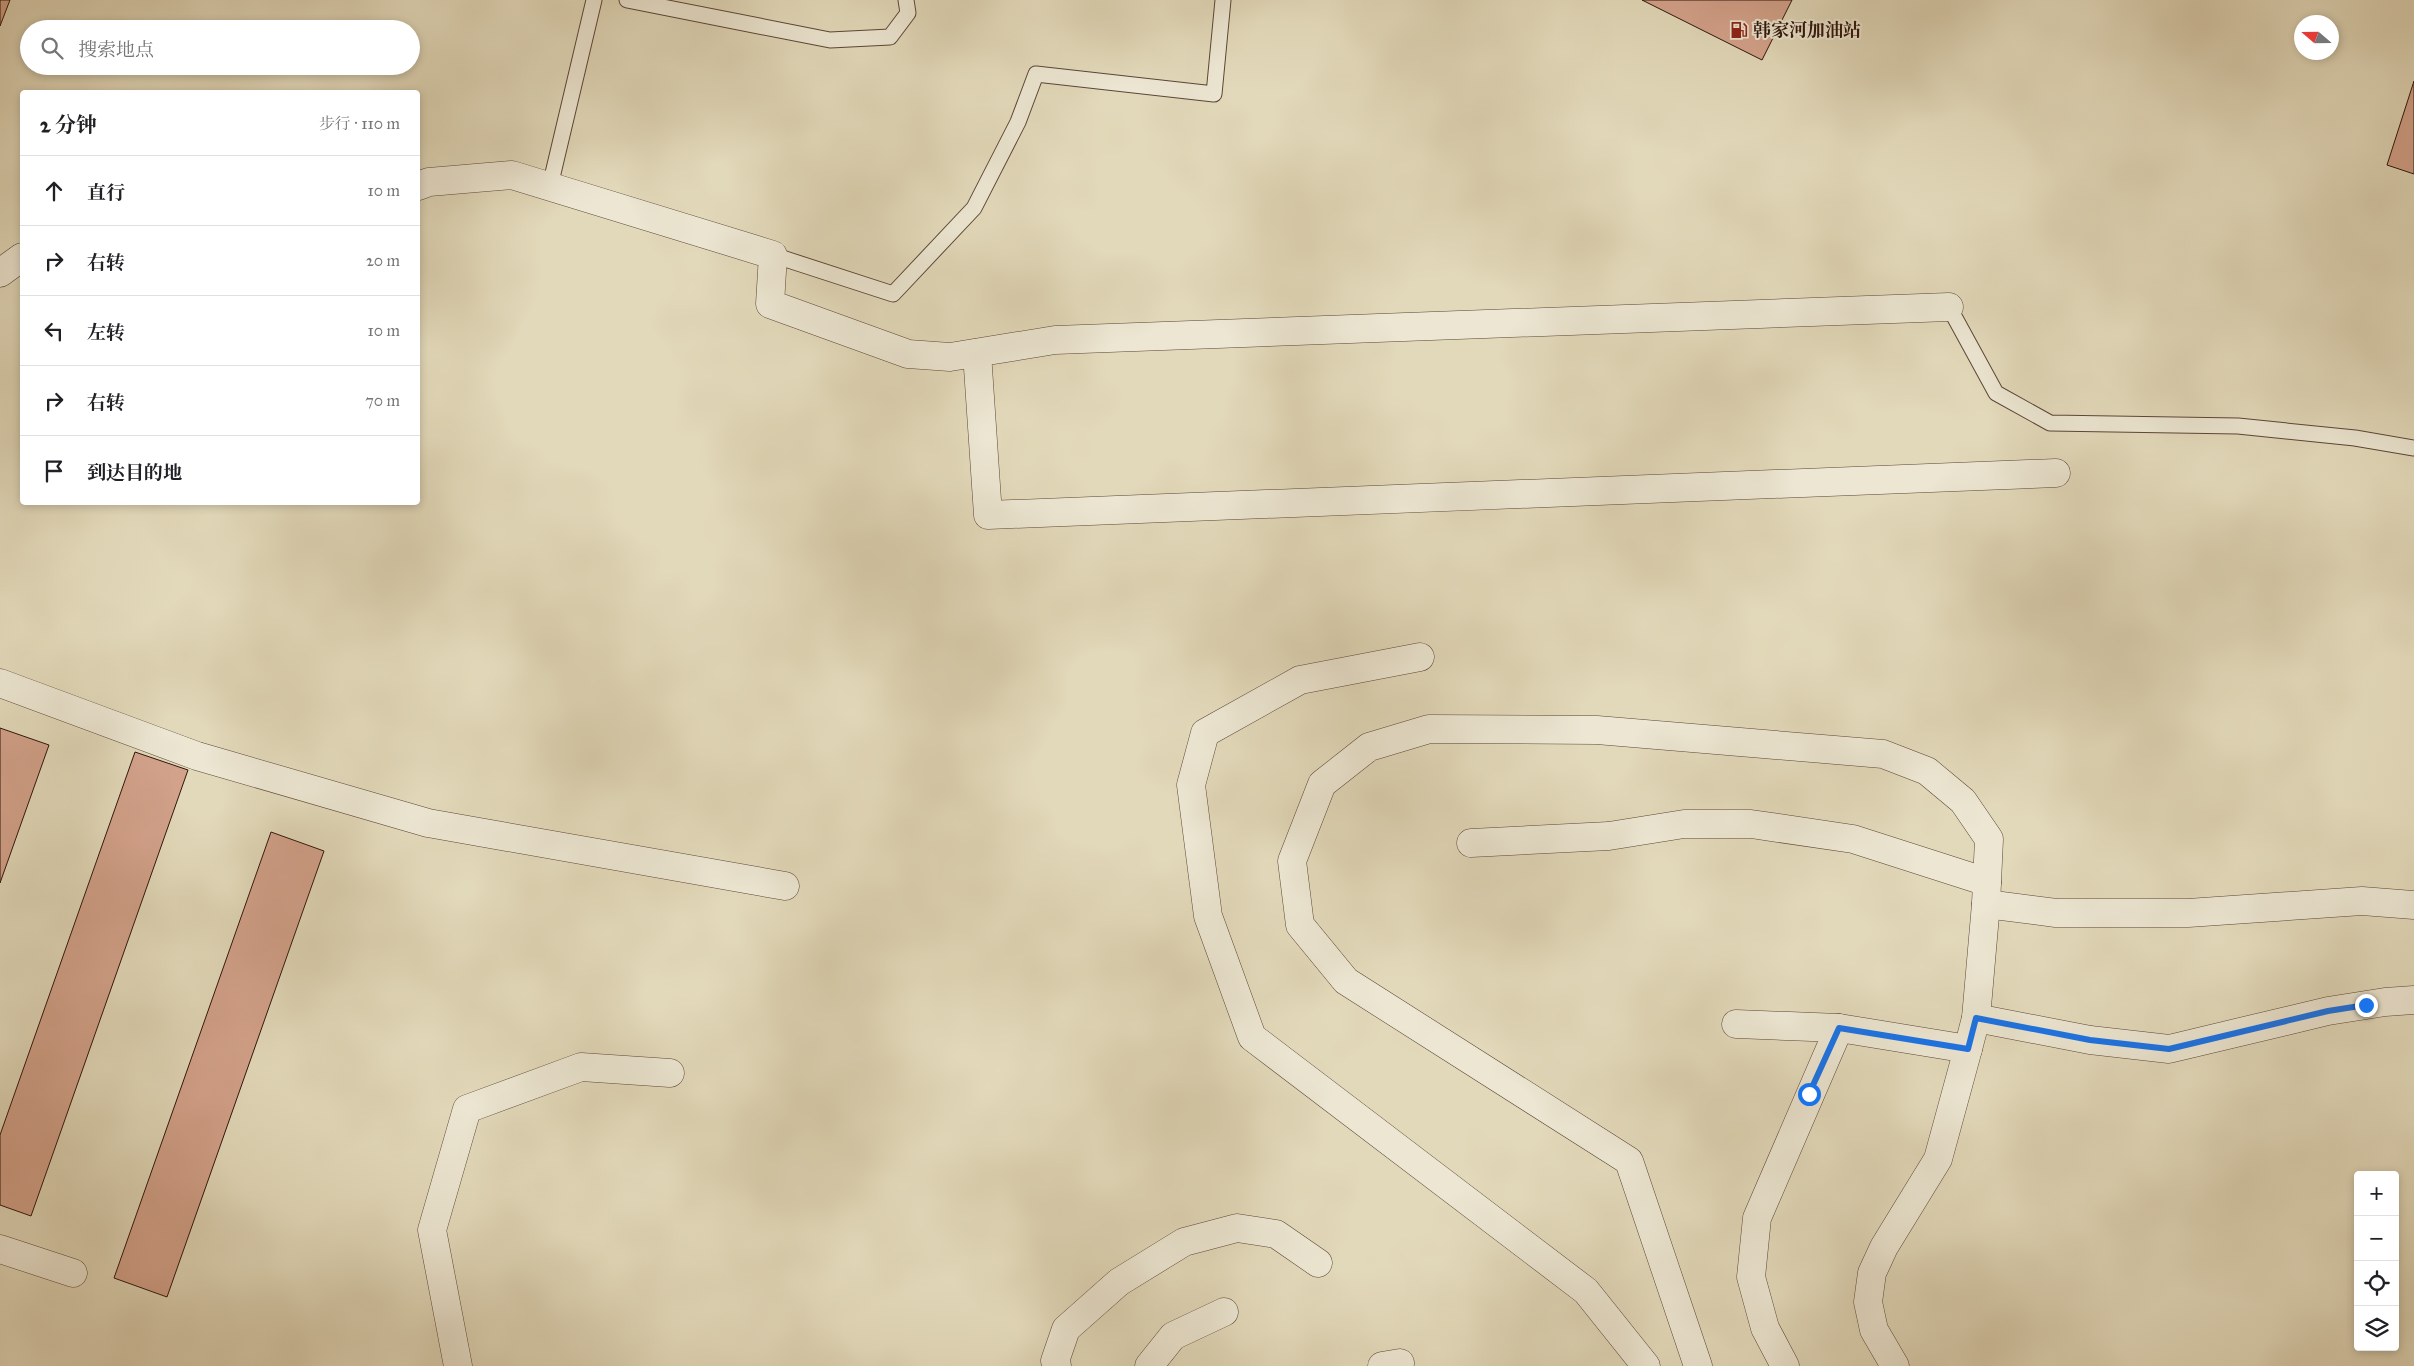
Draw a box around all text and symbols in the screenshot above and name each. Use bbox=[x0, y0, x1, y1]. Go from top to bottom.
north arrow bbox=[2294, 15, 2339, 60]
place label: 韩家河加油站 bbox=[1753, 19, 1861, 41]
search box bbox=[20, 20, 420, 75]
fuel station icon: 韩家河加油站 bbox=[1729, 20, 1749, 40]
icon: search bbox=[38, 34, 66, 62]
text: 搜索地点 bbox=[78, 38, 154, 61]
text: 2 分钟 bbox=[40, 112, 97, 138]
text: 步行 · 110 m bbox=[319, 114, 400, 133]
icon: ahead bbox=[40, 177, 68, 205]
text: 直行 bbox=[87, 181, 125, 204]
text: 10 m bbox=[368, 181, 400, 200]
icon: right bbox=[40, 247, 68, 275]
text: 右转 bbox=[87, 251, 125, 274]
text: 20 m bbox=[366, 251, 400, 270]
icon: left bbox=[40, 317, 68, 345]
text: 左转 bbox=[87, 321, 125, 344]
text: 10 m bbox=[368, 321, 400, 340]
icon: right bbox=[40, 387, 68, 415]
text: 右转 bbox=[87, 391, 125, 414]
text: 70 m bbox=[365, 391, 400, 410]
icon: arrive bbox=[40, 457, 68, 485]
text: 到达目的地 bbox=[87, 461, 182, 484]
route end bbox=[2355, 994, 2378, 1017]
route start bbox=[1798, 1083, 1821, 1106]
map controls bbox=[2354, 1171, 2399, 1351]
button: + bbox=[2354, 1171, 2399, 1216]
button: − bbox=[2354, 1216, 2399, 1261]
button: locate bbox=[2354, 1261, 2399, 1306]
button: layers bbox=[2354, 1306, 2399, 1351]

